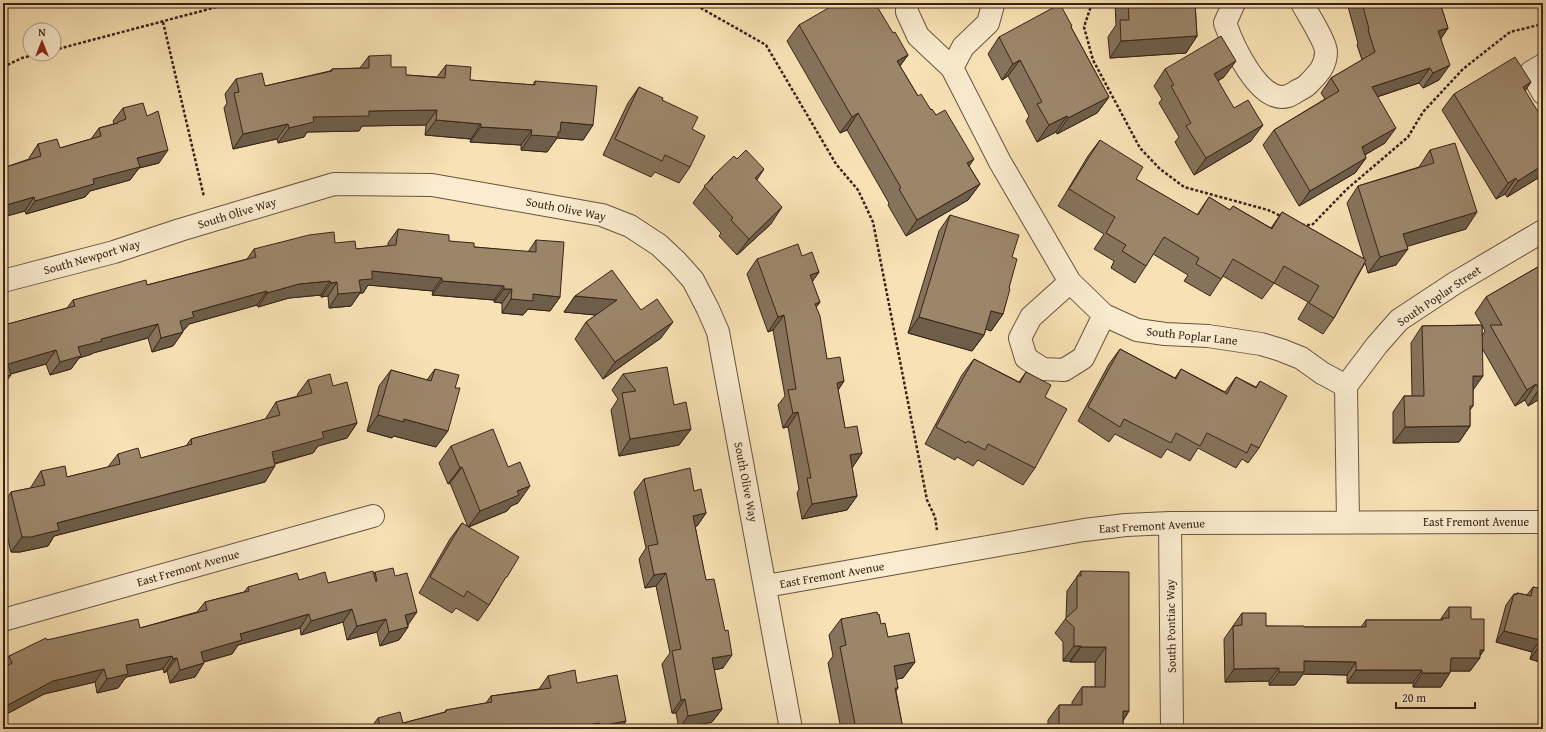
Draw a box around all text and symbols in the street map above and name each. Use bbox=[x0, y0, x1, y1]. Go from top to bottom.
north arrow bbox=[22, 22, 62, 62]
text: N bbox=[38, 24, 46, 40]
street label: South Olive Way bbox=[195, 192, 278, 233]
street label: South Olive Way bbox=[524, 192, 608, 225]
street label: South Newport Way bbox=[42, 235, 142, 278]
street label: South Poplar Street bbox=[1393, 261, 1485, 330]
street label: South Poplar Lane bbox=[1146, 322, 1239, 349]
street label: South Olive Way bbox=[730, 440, 763, 524]
street label: East Fremont Avenue bbox=[1423, 513, 1529, 530]
street label: East Fremont Avenue bbox=[1099, 514, 1206, 537]
street label: East Fremont Avenue bbox=[135, 545, 242, 590]
street label: East Fremont Avenue bbox=[778, 557, 886, 592]
street label: South Pontiac Way bbox=[1161, 579, 1180, 673]
scale bar bbox=[1396, 684, 1475, 710]
text: 20 m bbox=[1402, 689, 1426, 706]

